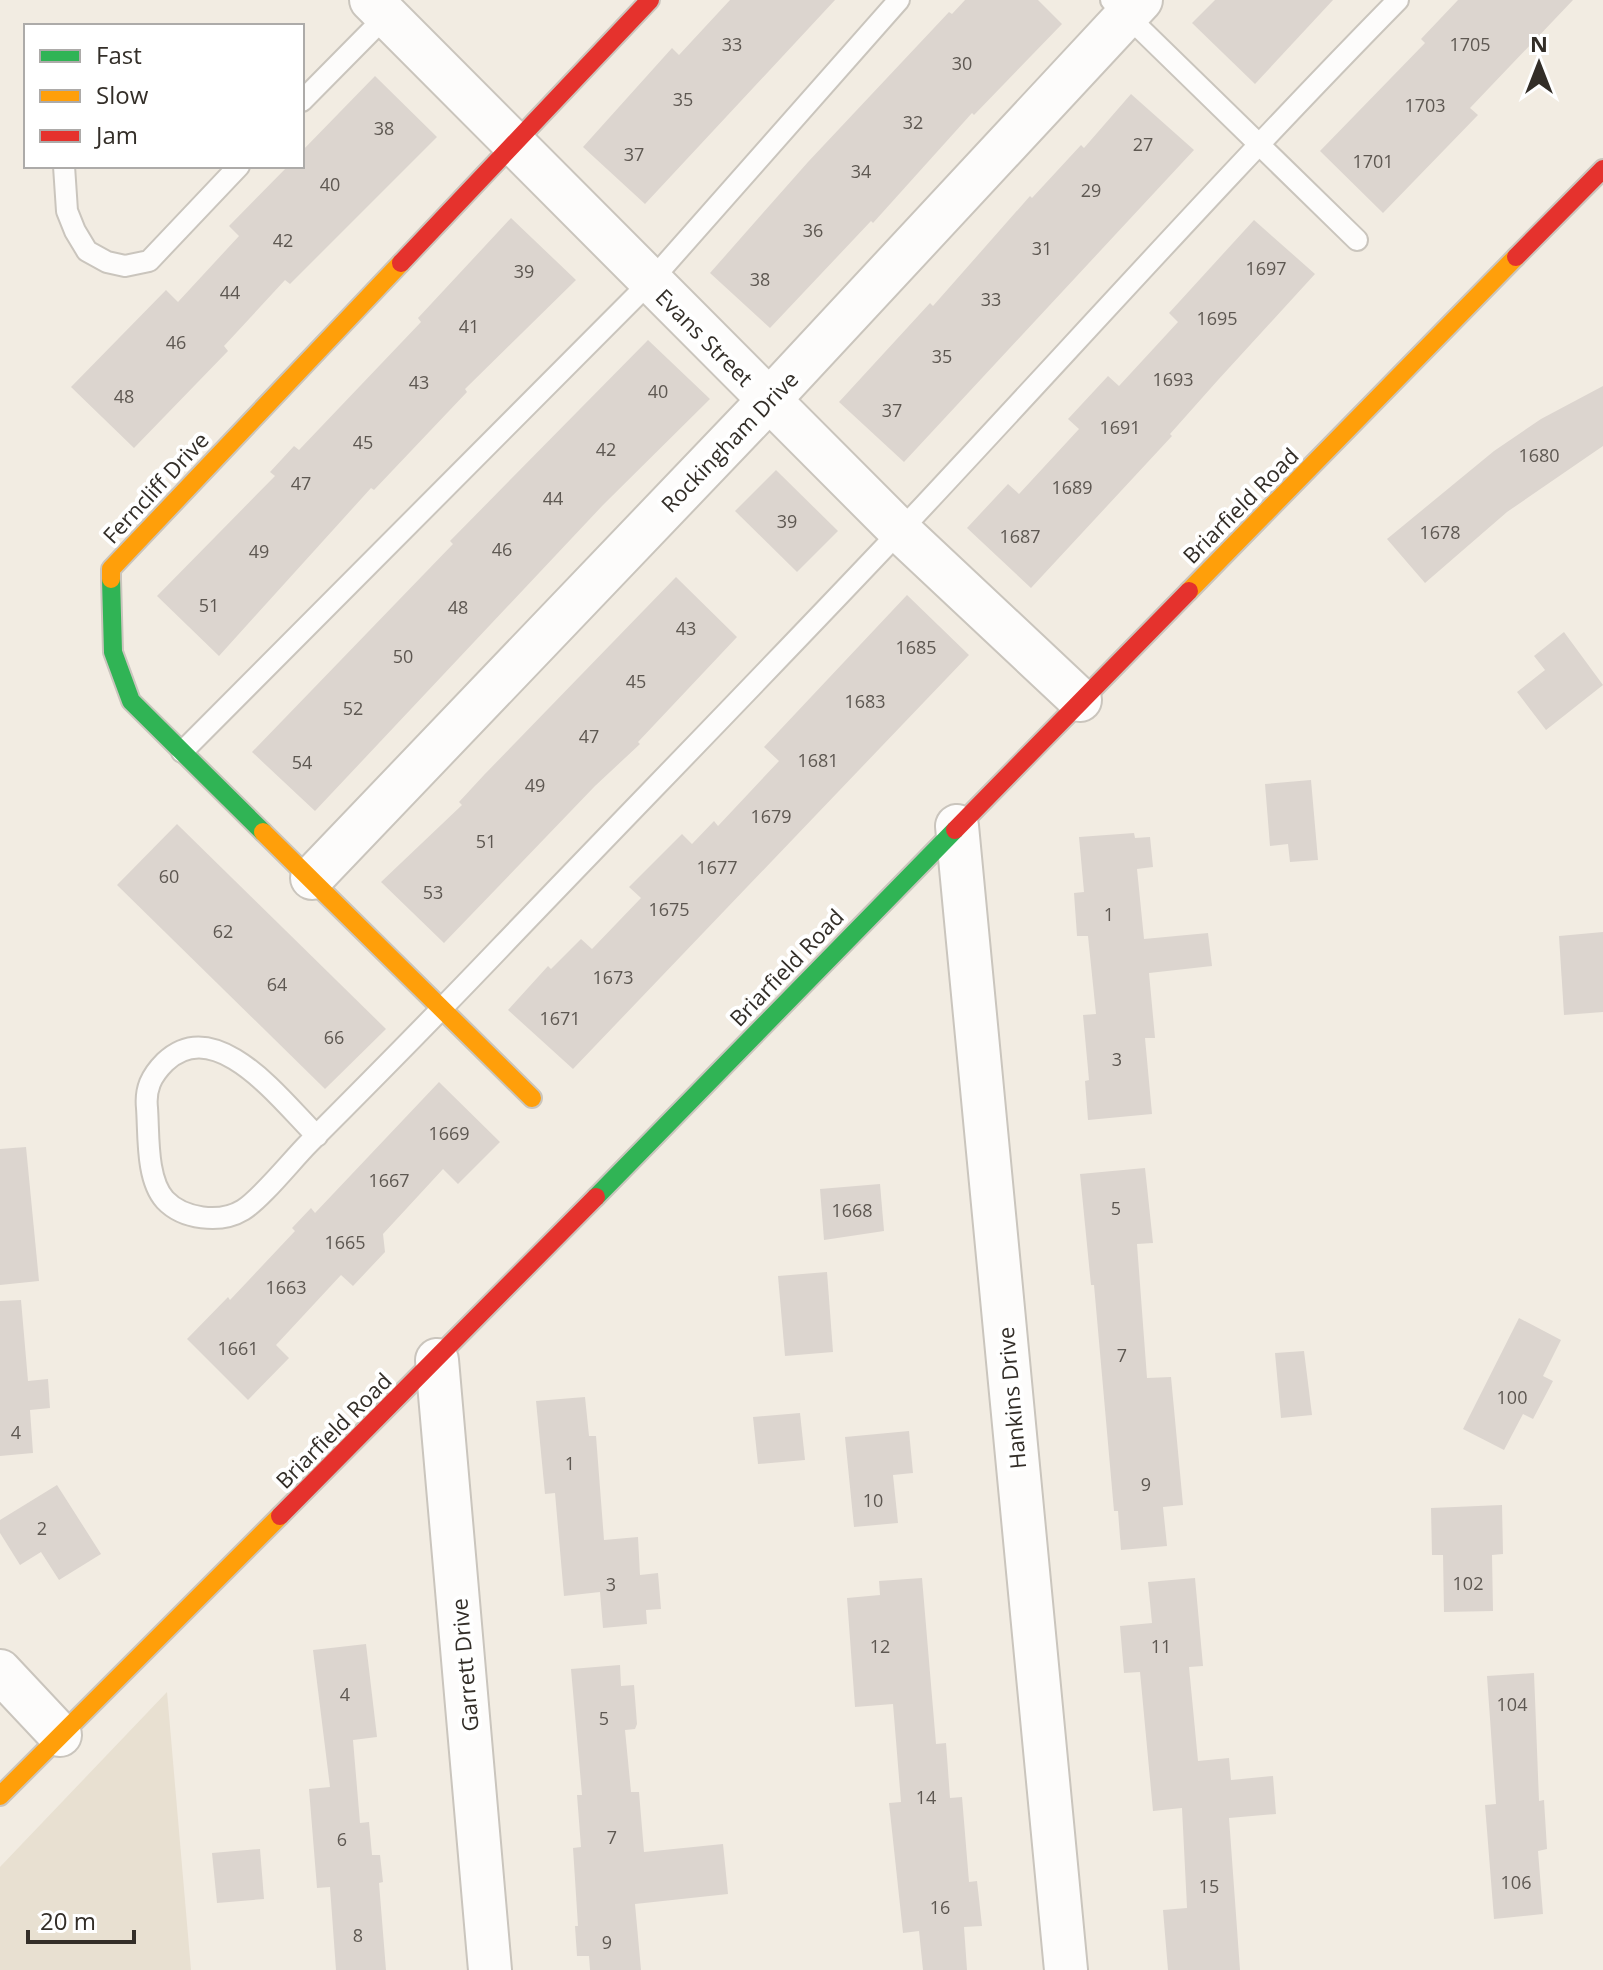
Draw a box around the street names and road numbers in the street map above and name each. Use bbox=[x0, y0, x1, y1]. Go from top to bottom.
street label: Evans Street bbox=[650, 282, 760, 392]
street label: Rockingham Drive bbox=[654, 364, 804, 518]
street label: Ferncliff Drive bbox=[96, 425, 214, 549]
street label: Briarfield Road bbox=[1175, 440, 1305, 570]
street label: Briarfield Road bbox=[722, 902, 850, 1032]
street label: Hankins Drive bbox=[990, 1326, 1032, 1470]
street label: Briarfield Road bbox=[268, 1365, 398, 1495]
street label: Garrett Drive bbox=[443, 1597, 485, 1733]

